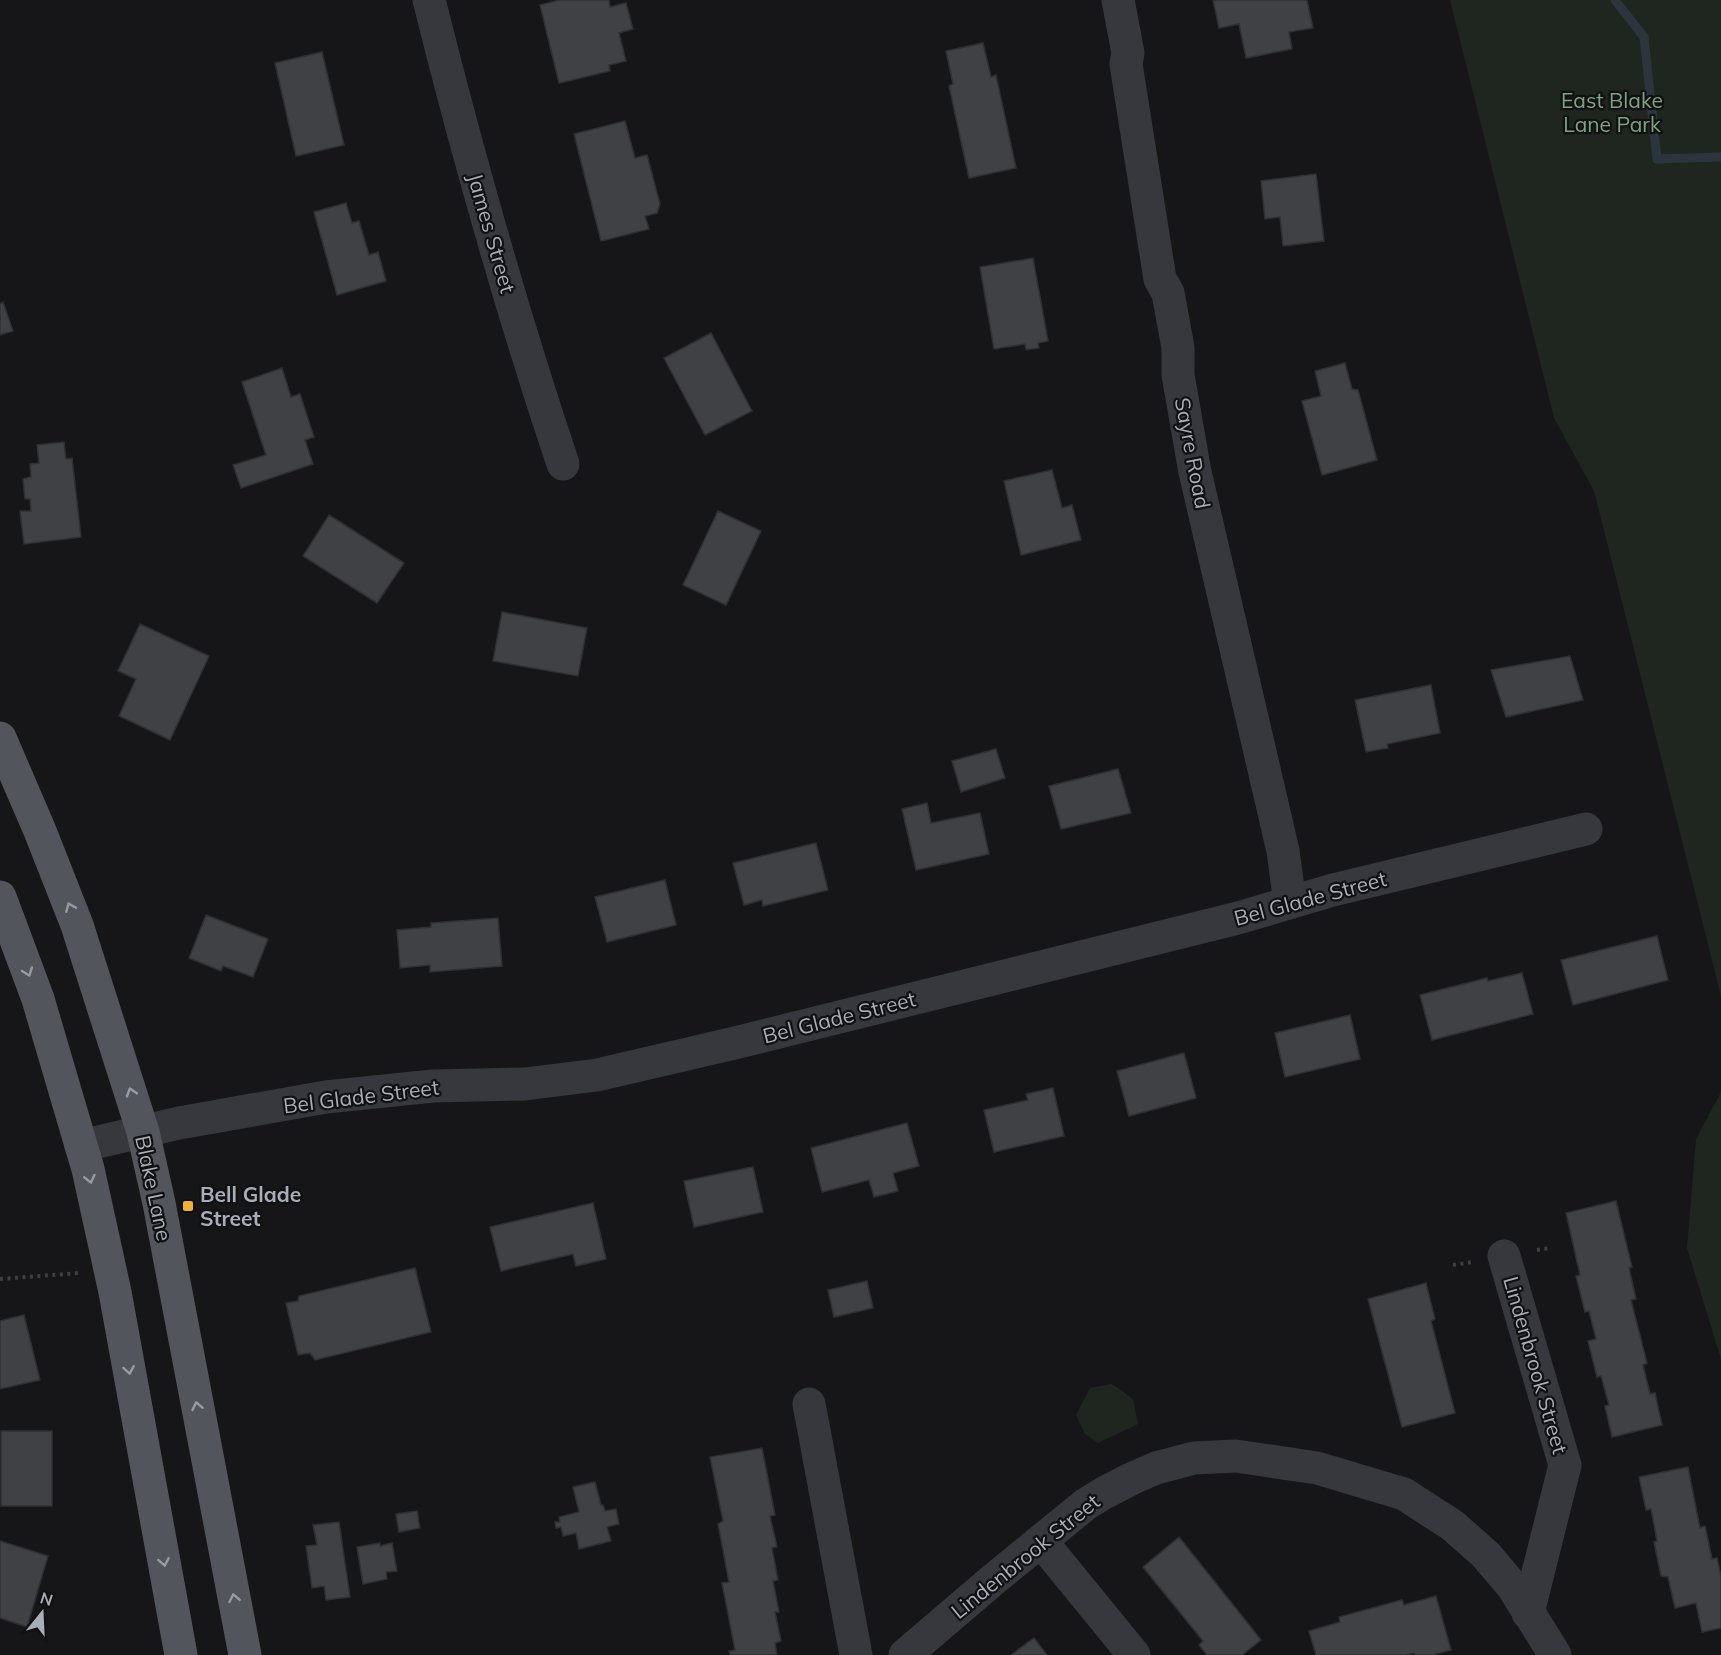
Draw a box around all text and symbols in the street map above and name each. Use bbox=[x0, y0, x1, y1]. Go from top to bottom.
park label: East Blake Lane Park bbox=[1561, 87, 1663, 137]
street label: James Street bbox=[463, 170, 521, 296]
street label: Sayre Road bbox=[1169, 395, 1217, 511]
street label: Bel Glade Street bbox=[1231, 865, 1389, 931]
one-way arrow bbox=[65, 902, 77, 913]
one-way arrow bbox=[21, 966, 34, 977]
street label: Bel Glade Street bbox=[760, 985, 918, 1049]
street label: Bel Glade Street bbox=[282, 1074, 440, 1118]
one-way arrow bbox=[125, 1087, 138, 1098]
street label: Blake Lane bbox=[130, 1133, 178, 1243]
one-way arrow bbox=[82, 1173, 95, 1183]
place label: Bell Glade Street bbox=[200, 1181, 301, 1231]
marker: Bell Glade Street bbox=[181, 1199, 195, 1213]
street label: Lindenbrook Street bbox=[1498, 1273, 1574, 1457]
one-way arrow bbox=[122, 1364, 135, 1374]
one-way arrow bbox=[191, 1401, 204, 1411]
street label: Lindenbrook Street bbox=[946, 1488, 1104, 1624]
one-way arrow bbox=[157, 1556, 170, 1566]
north arrow bbox=[12, 1583, 72, 1643]
text: N bbox=[38, 1587, 55, 1610]
one-way arrow bbox=[228, 1593, 241, 1603]

